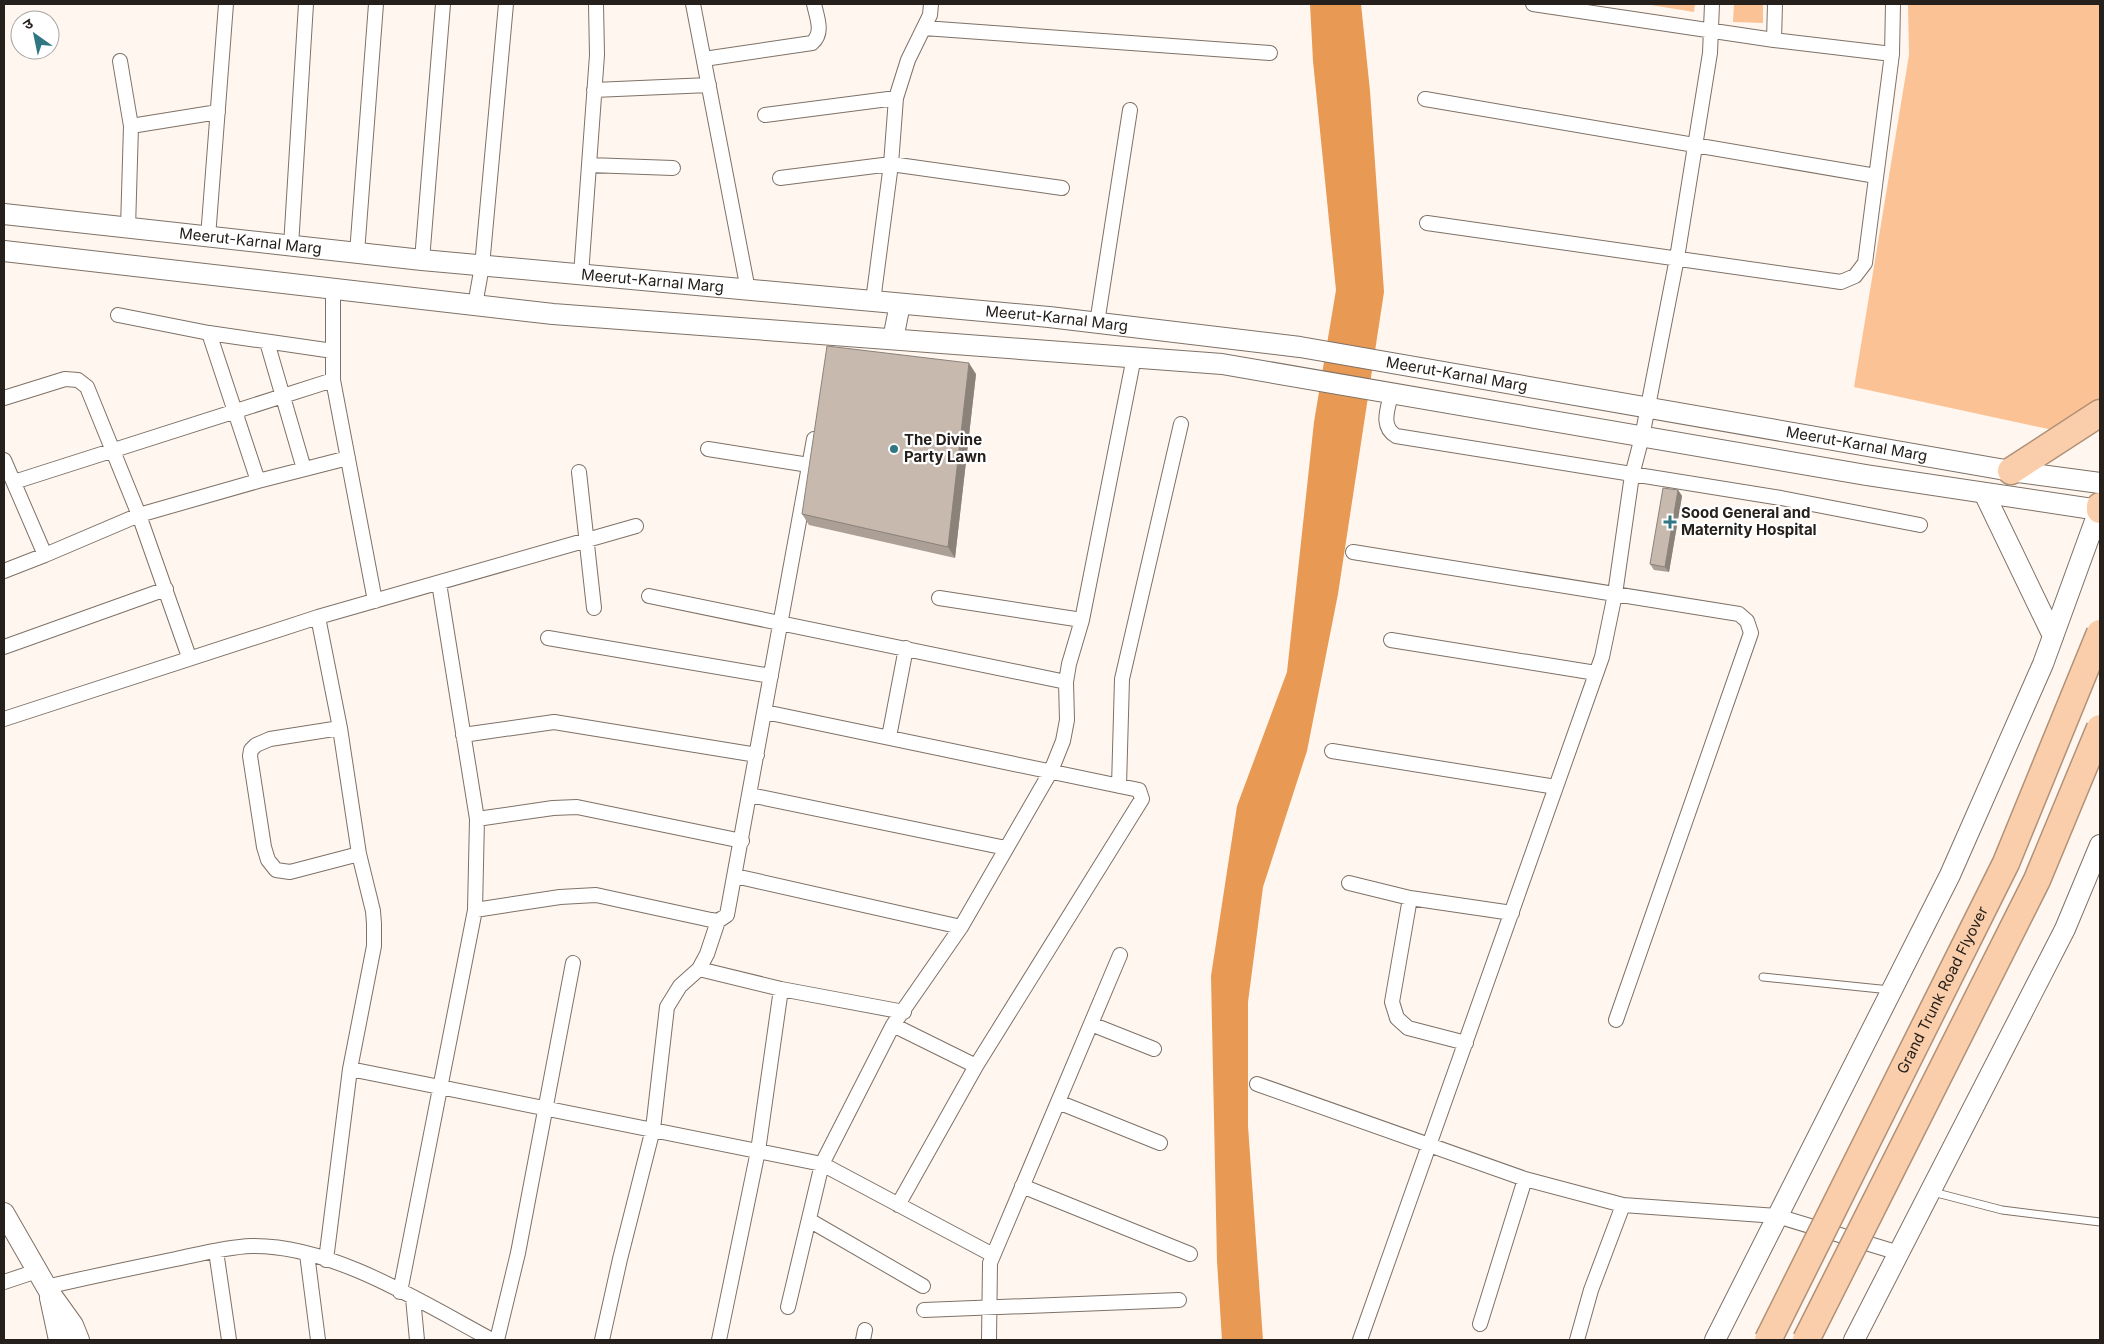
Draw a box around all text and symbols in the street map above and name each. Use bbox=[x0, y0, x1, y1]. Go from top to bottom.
north arrow bbox=[10, 10, 60, 60]
text: उ bbox=[20, 14, 36, 33]
street label: Meerut-Karnal Marg bbox=[178, 223, 323, 258]
street label: Meerut-Karnal Marg bbox=[580, 265, 725, 296]
street label: Meerut-Karnal Marg bbox=[985, 301, 1129, 335]
street label: Meerut-Karnal Marg bbox=[1385, 352, 1529, 396]
street label: Meerut-Karnal Marg bbox=[1785, 422, 1929, 465]
place label: The Divine Party Lawn bbox=[904, 430, 986, 466]
marker: The Divine Party Lawn bbox=[888, 443, 900, 455]
place label: Sood General and Maternity Hospital bbox=[1681, 503, 1817, 539]
marker: Sood General and Maternity Hospital bbox=[1663, 515, 1677, 529]
street label: Grand Trunk Road Flyover bbox=[1892, 903, 1992, 1077]

